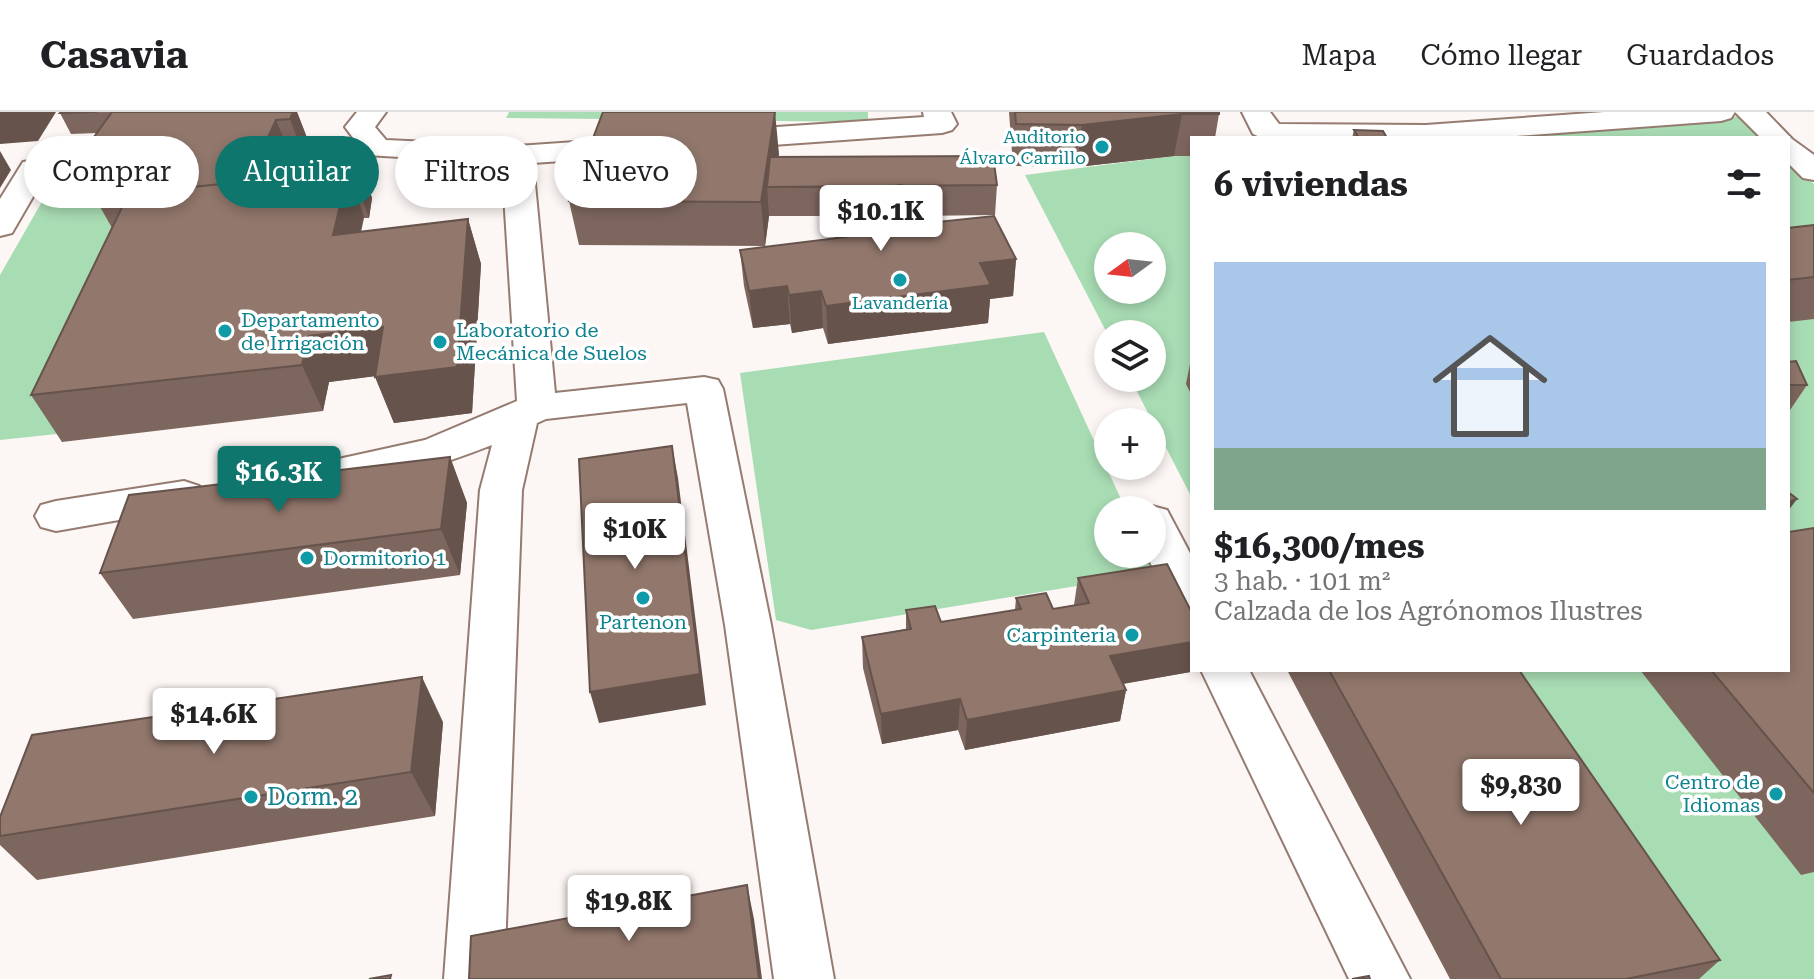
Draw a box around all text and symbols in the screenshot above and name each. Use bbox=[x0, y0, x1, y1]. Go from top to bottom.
text: Casavia bbox=[40, 33, 188, 77]
text: Mapa bbox=[1302, 39, 1376, 72]
text: Cómo llegar bbox=[1420, 39, 1582, 72]
text: Guardados bbox=[1626, 39, 1774, 72]
place label: Auditorio Álvaro Carrillo bbox=[960, 126, 1086, 168]
chip: Comprar bbox=[24, 136, 199, 208]
chip: Alquilar bbox=[215, 136, 379, 208]
chip: Filtros bbox=[395, 136, 538, 208]
chip: Nuevo bbox=[554, 136, 697, 208]
marker: Auditorio Álvaro Carrillo bbox=[1093, 138, 1111, 156]
icon: filters bbox=[1722, 162, 1766, 206]
text: 6 viviendas bbox=[1214, 164, 1408, 204]
pin: $10.1K bbox=[816, 185, 946, 253]
text: $10.1K bbox=[838, 196, 924, 226]
north arrow bbox=[1094, 232, 1166, 304]
map controls bbox=[1094, 232, 1166, 568]
marker: Lavandería bbox=[891, 271, 909, 289]
place label: Lavandería bbox=[852, 292, 948, 313]
place label: Departamento de Irrigación bbox=[241, 308, 380, 355]
icon: home bbox=[1418, 314, 1562, 458]
place label: Laboratorio de Mecánica de Suelos bbox=[456, 318, 647, 365]
button: layers bbox=[1094, 320, 1166, 392]
marker: Departamento de Irrigación bbox=[216, 322, 234, 340]
marker: Laboratorio de Mecánica de Suelos bbox=[431, 333, 449, 351]
button: + bbox=[1094, 408, 1166, 480]
pin: $16.3K bbox=[214, 446, 344, 514]
text: $16.3K bbox=[236, 457, 322, 487]
button: − bbox=[1094, 496, 1166, 568]
pin: $10K bbox=[588, 503, 682, 571]
text: $10K bbox=[603, 514, 667, 544]
text: $16,300/mes bbox=[1214, 526, 1425, 566]
place label: Dormitorio 1 bbox=[323, 546, 446, 570]
marker: Dormitorio 1 bbox=[298, 549, 316, 567]
text: 3 hab. · 101 m² bbox=[1214, 566, 1390, 596]
marker: Partenon bbox=[634, 589, 652, 607]
text: Calzada de los Agrónomos Ilustres bbox=[1214, 596, 1643, 626]
place label: Partenon bbox=[599, 610, 687, 634]
place label: Carpinteria bbox=[1007, 623, 1116, 647]
marker: Carpinteria bbox=[1123, 626, 1141, 644]
pin: $14.6K bbox=[149, 688, 279, 756]
text: $14.6K bbox=[171, 699, 257, 729]
pin: $9,830 bbox=[1456, 759, 1586, 827]
text: $9,830 bbox=[1480, 770, 1562, 800]
place label: Centro de Idiomas bbox=[1665, 770, 1760, 817]
place label: Dorm. 2 bbox=[267, 783, 358, 811]
marker: Centro de Idiomas bbox=[1767, 785, 1785, 803]
marker: Dorm. 2 bbox=[242, 788, 260, 806]
pin: $19.8K bbox=[564, 875, 694, 943]
text: $19.8K bbox=[586, 886, 672, 916]

